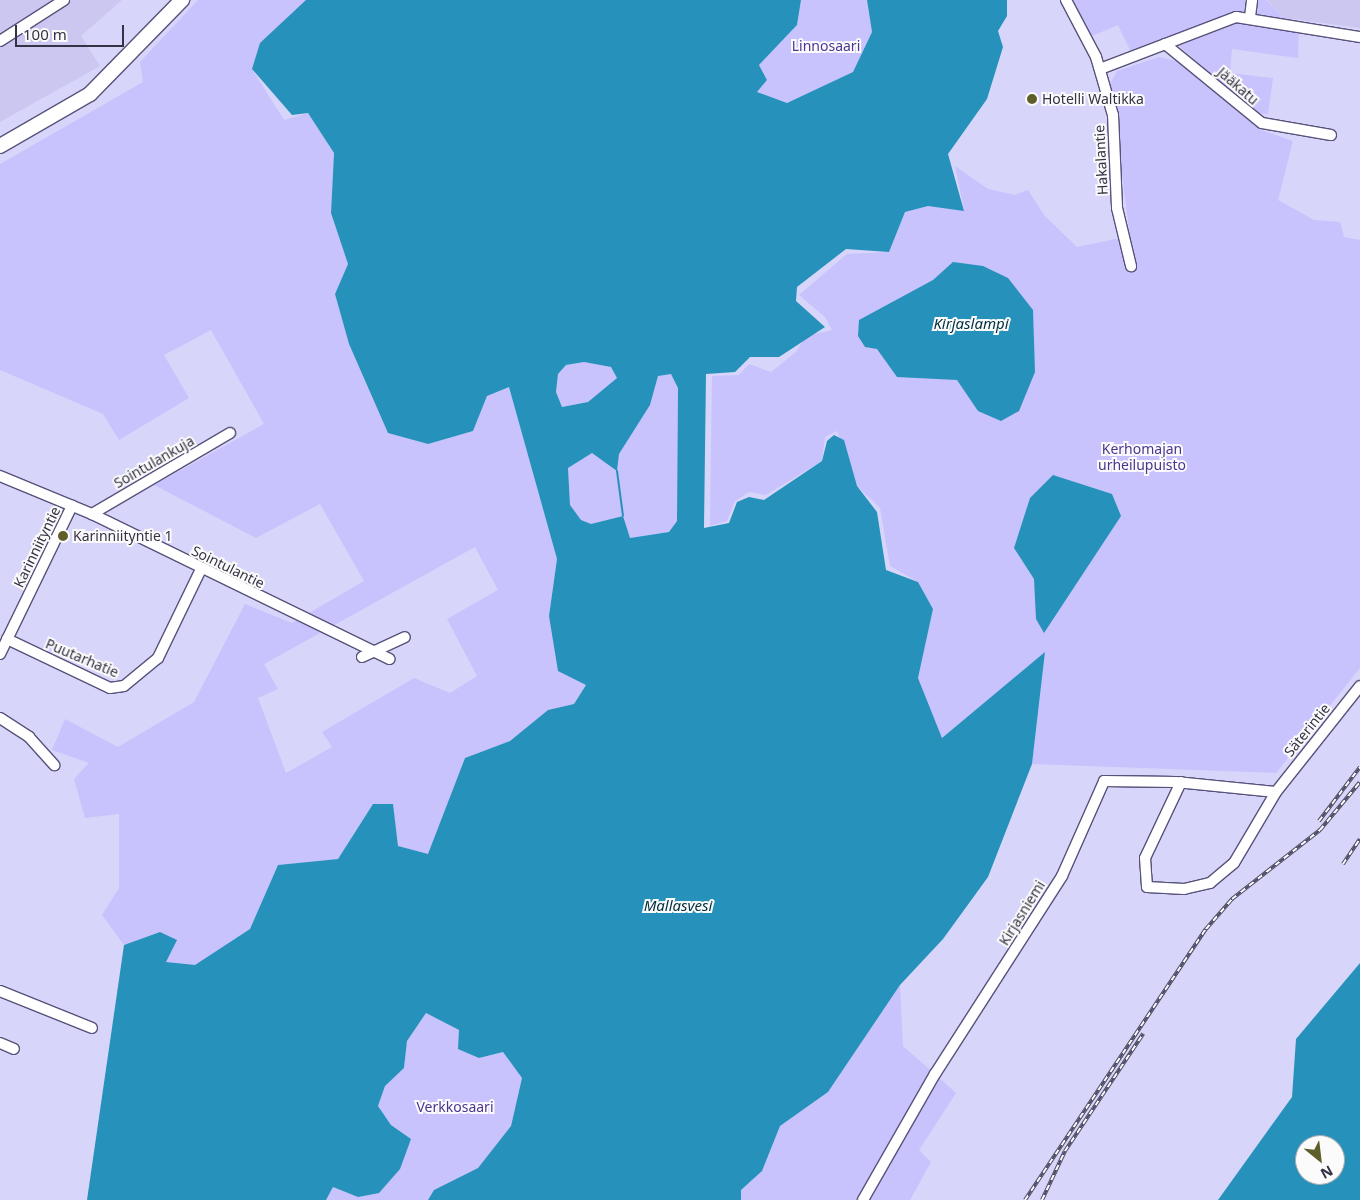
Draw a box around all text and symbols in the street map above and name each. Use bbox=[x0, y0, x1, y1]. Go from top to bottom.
scale bar bbox=[18, 15, 126, 47]
text: 100 m bbox=[23, 24, 67, 44]
park label: Linnosaari bbox=[792, 38, 860, 54]
street label: Jääkatu bbox=[1214, 64, 1262, 108]
place label: Hotelli Waltikka bbox=[1042, 91, 1144, 107]
marker: Hotelli Waltikka bbox=[1026, 93, 1038, 105]
street label: Hakalantie bbox=[1091, 124, 1111, 196]
water label: Kirjaslampi bbox=[933, 315, 1009, 333]
street label: Sointulankuja bbox=[111, 432, 197, 492]
park label: Kerhomajan urheilupuisto bbox=[1098, 441, 1186, 474]
street label: Karinniityntie bbox=[10, 504, 64, 590]
place label: Karinniityntie 1 bbox=[73, 528, 172, 544]
marker: Karinniityntie 1 bbox=[57, 530, 69, 542]
street label: Sointulantie bbox=[189, 542, 267, 592]
street label: Puutarhatie bbox=[43, 635, 121, 681]
street label: Säterintie bbox=[1281, 700, 1333, 760]
street label: Kirjasniemi bbox=[996, 878, 1048, 948]
water label: Mallasvesi bbox=[644, 897, 712, 915]
park label: Verkkosaari bbox=[416, 1099, 494, 1115]
north arrow bbox=[1295, 1135, 1345, 1185]
text: N bbox=[1317, 1162, 1337, 1184]

